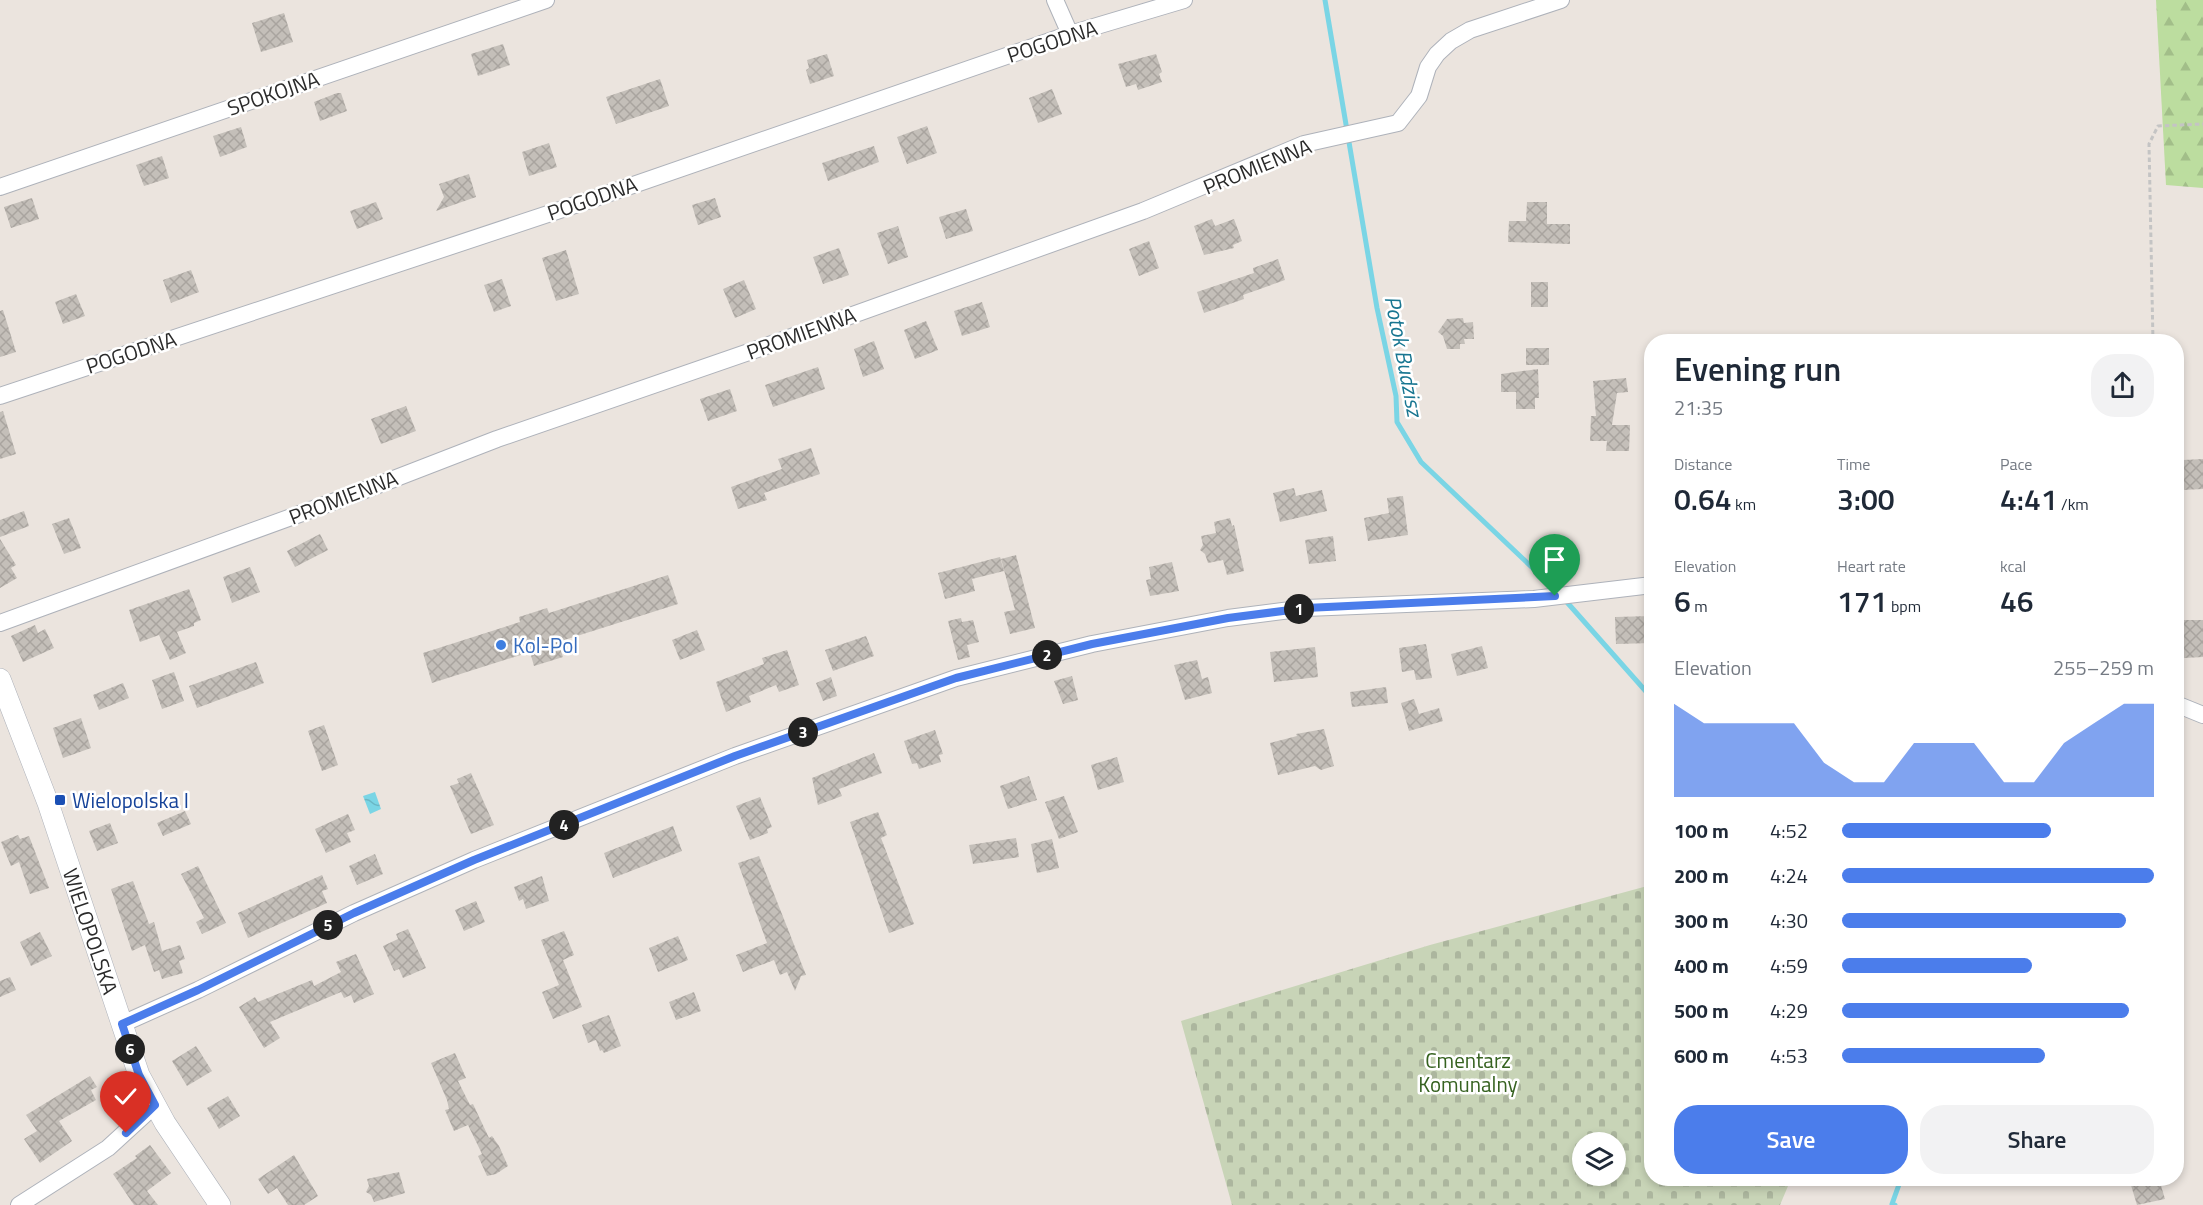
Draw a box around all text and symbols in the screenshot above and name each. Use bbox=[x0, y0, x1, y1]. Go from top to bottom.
street label: POGODNA bbox=[1003, 11, 1102, 71]
street label: SPOKOJNA bbox=[223, 62, 324, 124]
street label: PROMIENNA bbox=[1198, 130, 1317, 202]
street label: POGODNA bbox=[543, 168, 642, 228]
water label: Potok Budzisz bbox=[1376, 293, 1433, 421]
street label: PROMIENNA bbox=[742, 298, 861, 368]
street label: POGODNA bbox=[82, 322, 181, 382]
text: Evening run bbox=[1674, 344, 1841, 394]
button: share bbox=[2091, 354, 2154, 417]
text: 21:35 bbox=[1674, 392, 1723, 423]
text: Distance bbox=[1674, 452, 1732, 476]
text: Time bbox=[1837, 452, 1870, 476]
text: Pace bbox=[2000, 452, 2032, 476]
street label: PROMIENNA bbox=[284, 461, 403, 532]
text: 0.64 bbox=[1674, 476, 1732, 522]
text: 3:00 bbox=[1837, 476, 1895, 522]
text: 4:41 bbox=[2000, 476, 2058, 522]
text: km bbox=[1732, 492, 1756, 516]
text: /km bbox=[2058, 492, 2089, 516]
pin bbox=[1529, 534, 1580, 596]
icon: arrive bbox=[1538, 543, 1571, 576]
text: Elevation bbox=[1674, 554, 1736, 578]
text: Heart rate bbox=[1837, 554, 1906, 578]
text: kcal bbox=[2000, 554, 2026, 578]
text: 6 bbox=[1674, 578, 1691, 624]
text: 171 bbox=[1837, 578, 1887, 624]
text: 46 bbox=[2000, 578, 2034, 624]
pin: 1 bbox=[1284, 594, 1314, 624]
text: m bbox=[1691, 594, 1708, 618]
text: bpm bbox=[1887, 594, 1921, 618]
text: 1 bbox=[1295, 597, 1303, 621]
place label: Kol-Pol bbox=[513, 629, 578, 661]
marker: Kol-Pol bbox=[494, 638, 508, 652]
pin: 2 bbox=[1032, 640, 1062, 670]
text: 2 bbox=[1043, 643, 1051, 667]
text: Elevation bbox=[1674, 652, 1752, 683]
text: 255–259 m bbox=[2053, 652, 2154, 683]
pin: 3 bbox=[788, 717, 818, 747]
text: 3 bbox=[799, 720, 807, 744]
place label: Wielopolska I bbox=[72, 784, 189, 816]
marker: Wielopolska I bbox=[53, 793, 67, 807]
pin: 4 bbox=[549, 810, 579, 840]
text: 4 bbox=[560, 813, 568, 837]
text: 100 m bbox=[1674, 815, 1729, 846]
text: 4:52 bbox=[1770, 815, 1808, 846]
text: 200 m bbox=[1674, 860, 1729, 891]
text: 4:24 bbox=[1770, 860, 1808, 891]
street label: WIELOPOLSKA bbox=[55, 864, 127, 999]
text: 300 m bbox=[1674, 905, 1729, 936]
text: 4:30 bbox=[1770, 905, 1808, 936]
pin: 5 bbox=[313, 910, 343, 940]
text: 5 bbox=[324, 913, 332, 937]
text: 400 m bbox=[1674, 950, 1729, 981]
text: 4:59 bbox=[1770, 950, 1808, 981]
text: 500 m bbox=[1674, 995, 1729, 1026]
text: 4:29 bbox=[1770, 995, 1808, 1026]
pin: 6 bbox=[115, 1034, 145, 1064]
text: 6 bbox=[126, 1037, 134, 1061]
text: 600 m bbox=[1674, 1040, 1729, 1071]
text: 4:53 bbox=[1770, 1040, 1808, 1071]
park label: Cmentarz Komunalny bbox=[1418, 1044, 1518, 1100]
pin bbox=[100, 1071, 151, 1133]
icon: check bbox=[109, 1080, 142, 1113]
button: Save bbox=[1674, 1105, 1908, 1174]
button: Share bbox=[1920, 1105, 2154, 1174]
map controls bbox=[1572, 1132, 1626, 1186]
button: layers bbox=[1572, 1132, 1626, 1186]

